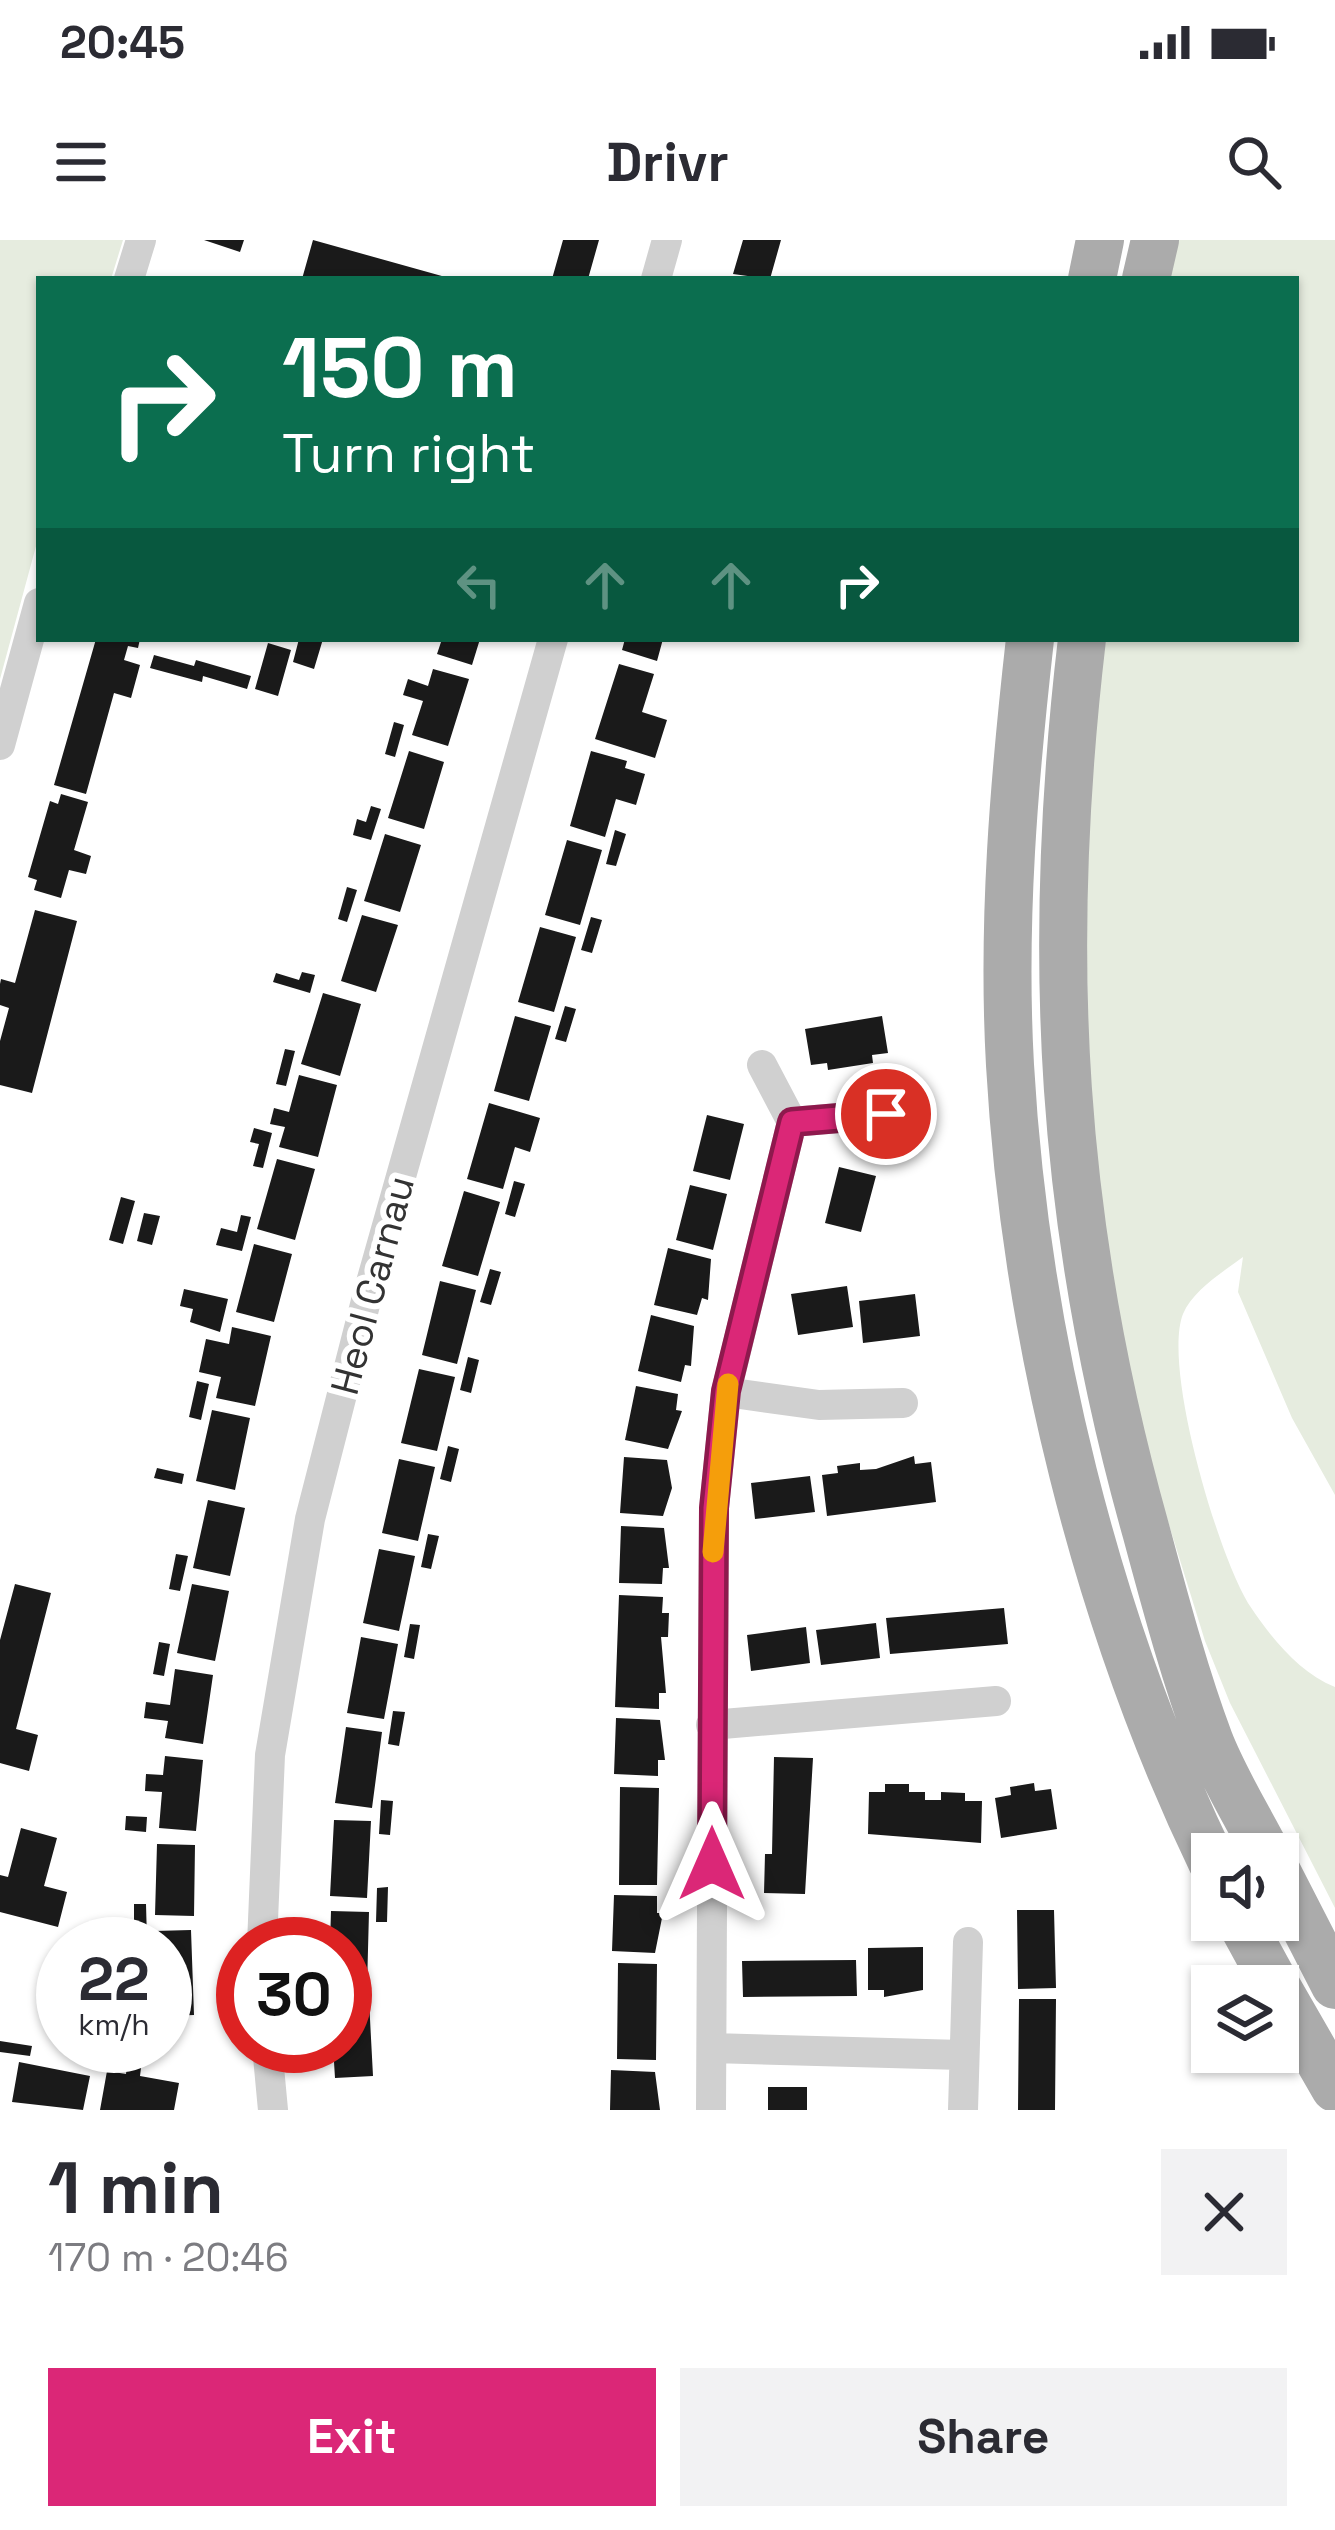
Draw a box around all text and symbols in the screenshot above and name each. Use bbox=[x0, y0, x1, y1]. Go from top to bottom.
text: 20:45 bbox=[60, 14, 185, 71]
text: Drivr bbox=[606, 128, 729, 197]
icon: menu bbox=[48, 129, 114, 195]
icon: search bbox=[1221, 129, 1287, 195]
text: 150 m bbox=[282, 314, 518, 422]
icon: right bbox=[84, 324, 240, 480]
text: Turn right bbox=[282, 419, 535, 488]
icon: left bbox=[446, 552, 512, 618]
icon: ahead bbox=[572, 552, 638, 618]
icon: ahead bbox=[698, 552, 764, 618]
icon: right bbox=[824, 552, 890, 618]
pin bbox=[835, 1063, 937, 1165]
icon: arrive bbox=[853, 1081, 919, 1147]
street label: Heol Carnau bbox=[320, 1170, 425, 1400]
position arrow bbox=[649, 1801, 775, 1927]
map controls bbox=[1191, 1833, 1299, 2073]
button: sound bbox=[1191, 1833, 1299, 1941]
speed limit sign: 30 bbox=[216, 1917, 372, 2073]
text: 22 bbox=[78, 1941, 150, 2018]
button: layers bbox=[1191, 1965, 1299, 2073]
text: km/h bbox=[78, 2005, 150, 2044]
text: 1 min bbox=[48, 2142, 224, 2234]
button: close bbox=[1161, 2149, 1287, 2275]
text: 170 m · 20:46 bbox=[48, 2233, 289, 2282]
button: Exit bbox=[48, 2368, 656, 2506]
button: Share bbox=[680, 2368, 1287, 2506]

